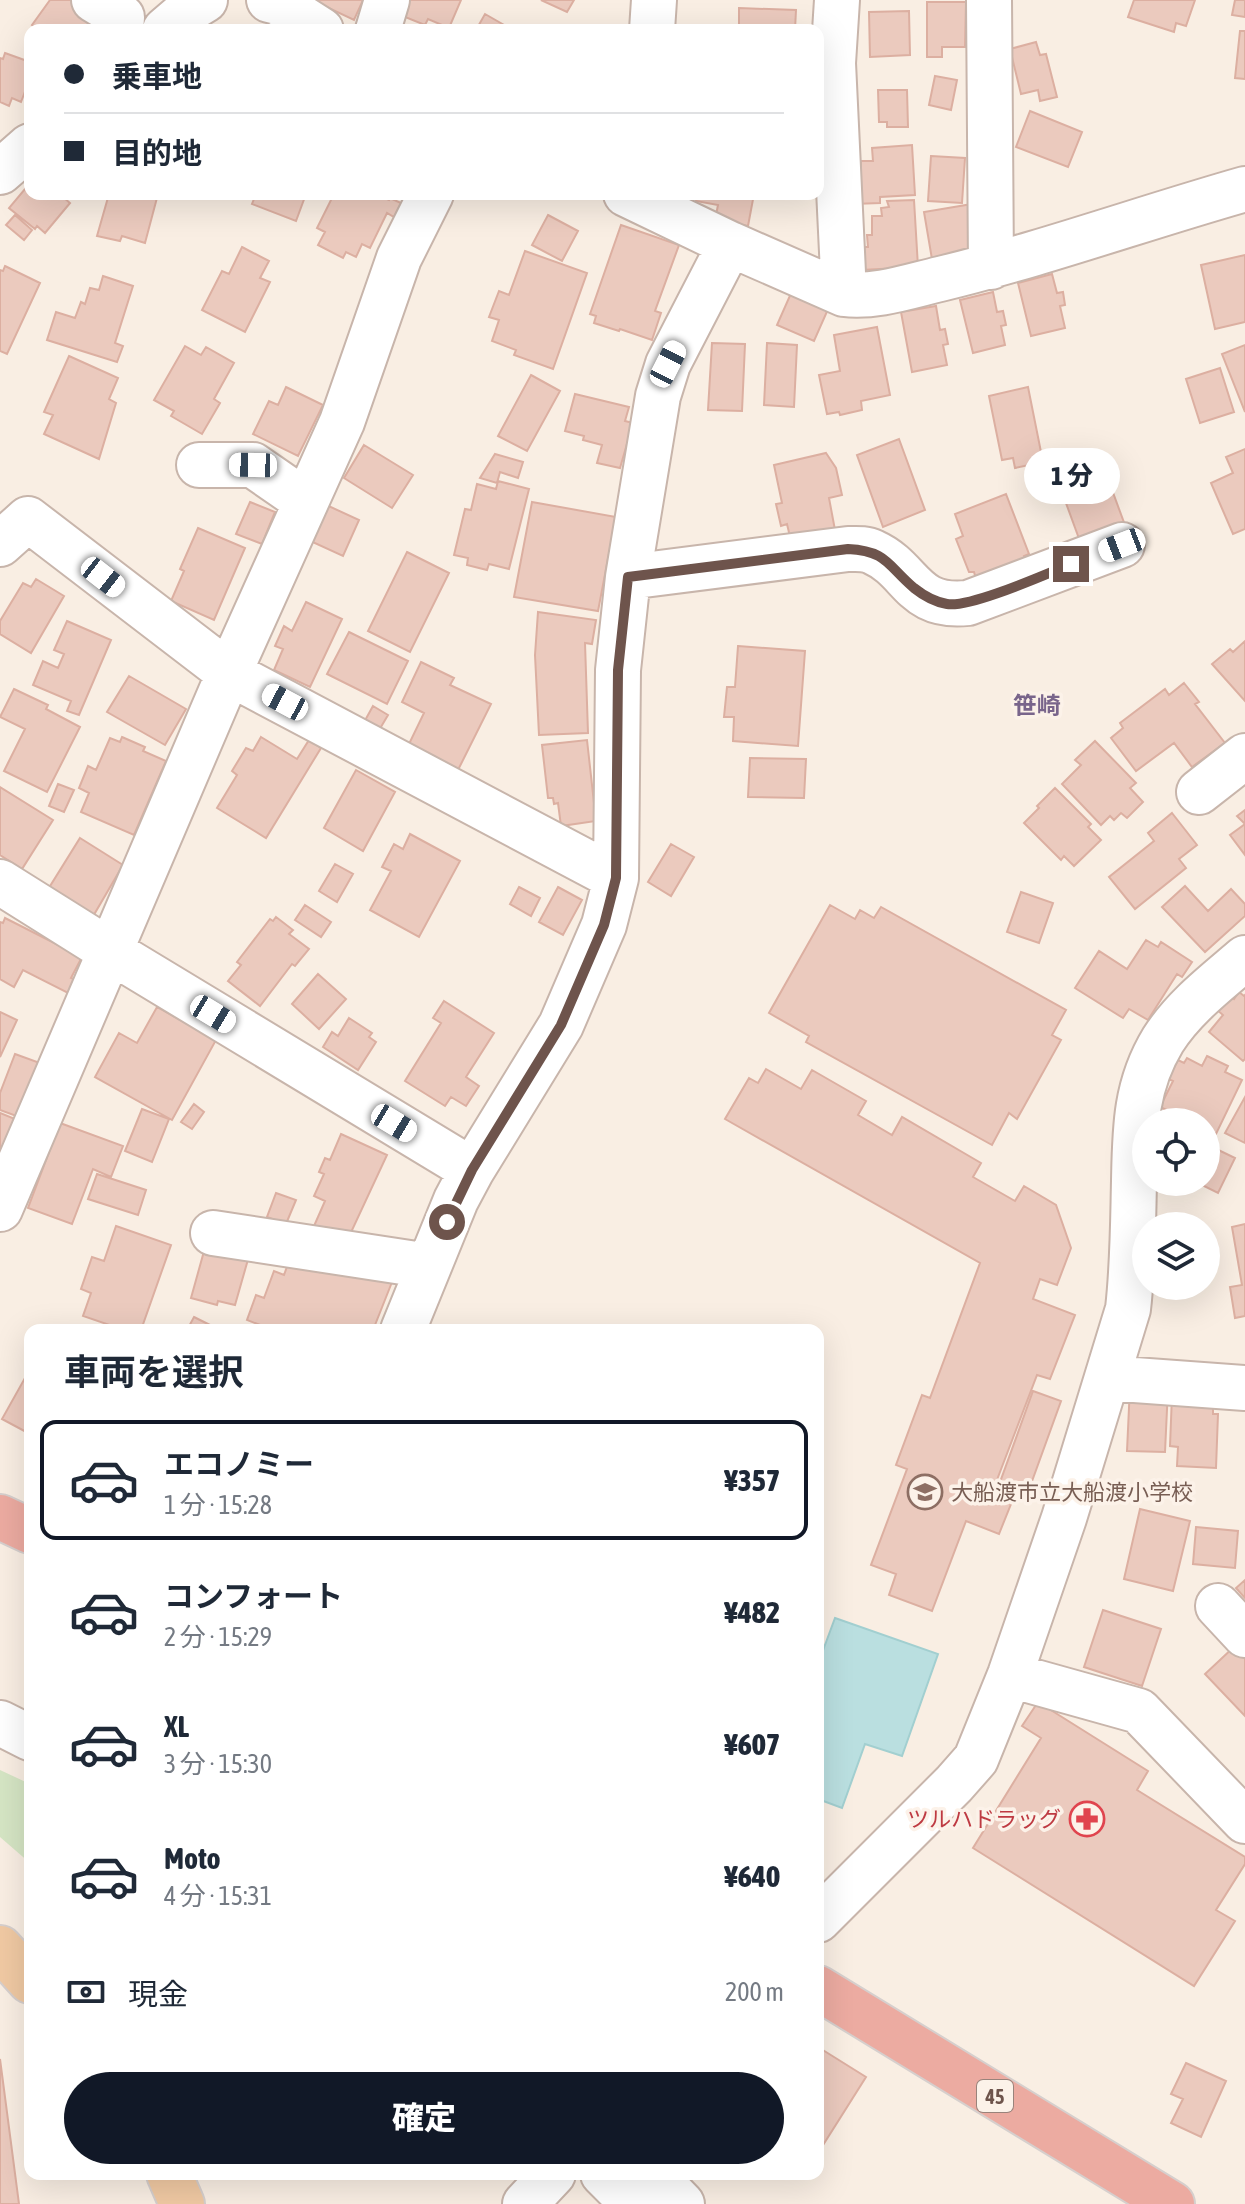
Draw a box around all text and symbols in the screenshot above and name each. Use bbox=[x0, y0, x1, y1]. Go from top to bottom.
text: 乗車地 bbox=[112, 59, 202, 93]
text: 目的地 bbox=[112, 136, 202, 170]
car bbox=[646, 337, 690, 391]
callout: 1 分 bbox=[1023, 448, 1119, 504]
car bbox=[229, 453, 277, 477]
text: 1 分 bbox=[1051, 461, 1093, 491]
car bbox=[1095, 525, 1149, 565]
route end bbox=[1053, 546, 1089, 582]
car bbox=[77, 553, 129, 601]
car bbox=[258, 680, 312, 724]
district label: 笹崎 bbox=[1013, 692, 1061, 719]
car bbox=[186, 991, 240, 1037]
car bbox=[367, 1100, 421, 1146]
map controls bbox=[1132, 1108, 1220, 1300]
button: locate bbox=[1132, 1108, 1220, 1196]
route start bbox=[429, 1204, 465, 1240]
button: layers bbox=[1132, 1212, 1220, 1300]
text: 車両を選択 bbox=[64, 1351, 244, 1393]
icon: car bbox=[68, 1444, 140, 1516]
text: エコノミー bbox=[164, 1447, 314, 1481]
text: ¥357 bbox=[724, 1463, 780, 1497]
school or university icon: 大船渡市立大船渡小学校 bbox=[906, 1473, 944, 1511]
place label: 大船渡市立大船渡小学校 bbox=[951, 1479, 1193, 1505]
text: 1 分 · 15:28 bbox=[164, 1490, 272, 1520]
icon: car bbox=[68, 1576, 140, 1648]
text: コンフォート bbox=[164, 1579, 343, 1613]
text: ¥482 bbox=[724, 1595, 780, 1629]
text: 2 分 · 15:29 bbox=[164, 1622, 272, 1652]
icon: car bbox=[68, 1708, 140, 1780]
text: XL bbox=[164, 1709, 189, 1743]
text: ¥607 bbox=[724, 1727, 780, 1761]
text: 3 分 · 15:30 bbox=[164, 1749, 272, 1779]
pharmacy icon: ツルハドラッグ bbox=[1068, 1800, 1106, 1838]
place label: ツルハドラッグ bbox=[907, 1806, 1061, 1832]
icon: car bbox=[68, 1840, 140, 1912]
text: Moto bbox=[164, 1841, 221, 1875]
text: ¥640 bbox=[724, 1859, 780, 1893]
text: 4 分 · 15:31 bbox=[164, 1881, 272, 1911]
icon: cash bbox=[64, 1970, 108, 2014]
text: 現金 bbox=[128, 1977, 188, 2011]
text: 200 m bbox=[725, 1977, 784, 2007]
button: 確定 bbox=[64, 2072, 784, 2164]
road number: 45 bbox=[977, 2080, 1013, 2112]

